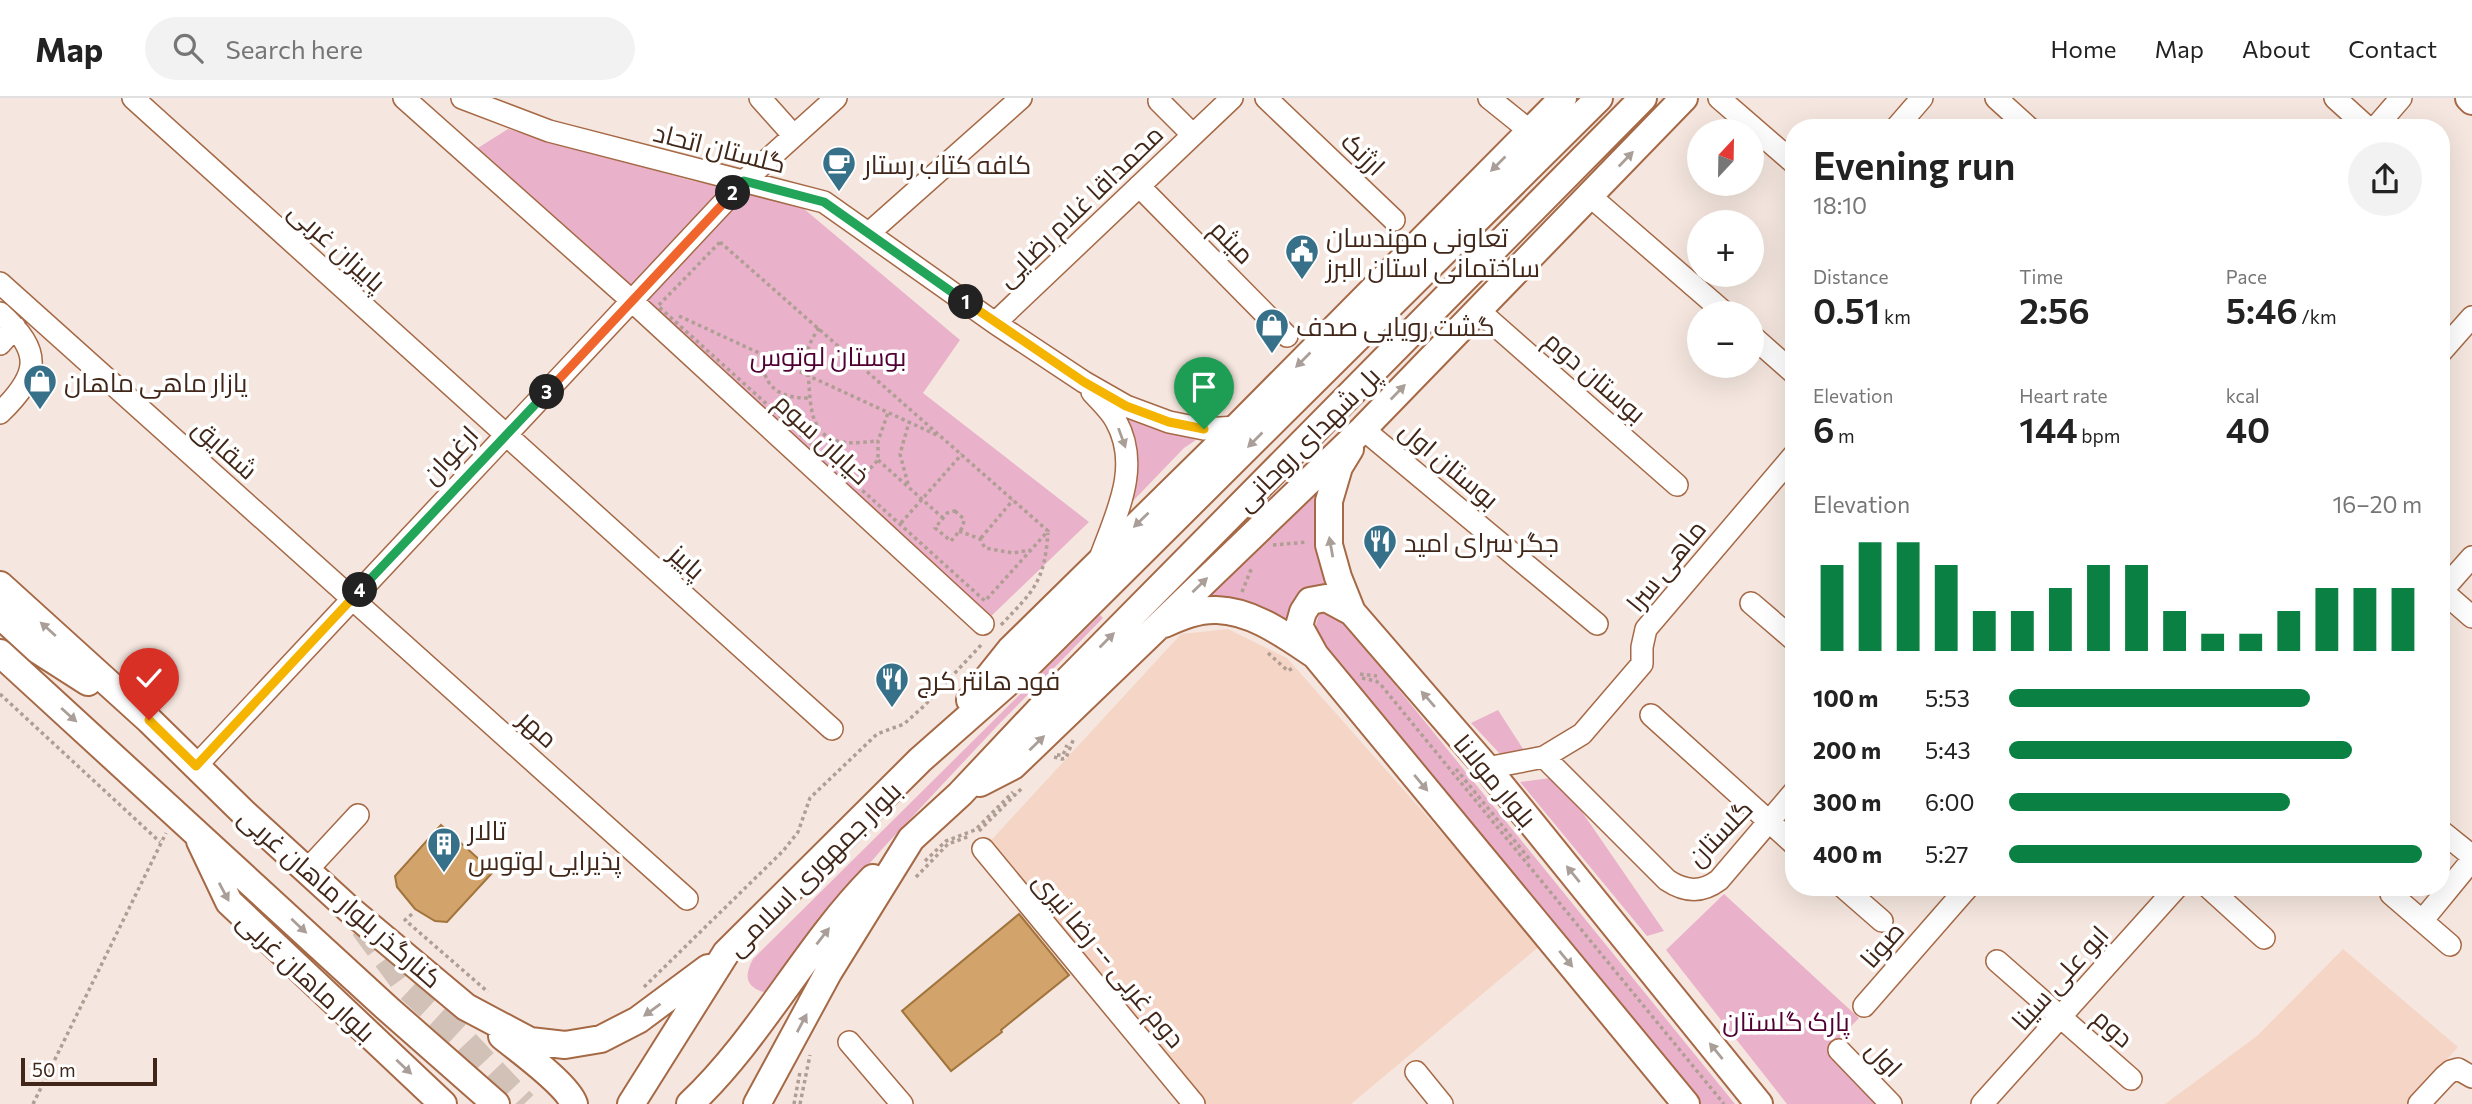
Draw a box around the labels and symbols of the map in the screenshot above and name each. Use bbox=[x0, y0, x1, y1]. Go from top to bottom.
street label: گلستان اتحاد bbox=[650, 116, 789, 179]
street label: محمداقا غلام رضایی bbox=[989, 118, 1171, 295]
north arrow bbox=[1687, 119, 1764, 196]
street label: ارژنک bbox=[1335, 125, 1392, 182]
cafe icon: کافه کتاب رستار bbox=[820, 144, 858, 193]
place label: کافه کتاب رستار bbox=[862, 148, 1031, 180]
one-way arrow bbox=[1617, 151, 1633, 168]
one-way arrow bbox=[1490, 155, 1506, 172]
pin: 2 bbox=[716, 176, 750, 210]
street label: پاییزان غربی bbox=[281, 195, 393, 300]
street label: میثم bbox=[1202, 213, 1261, 272]
place label: تعاونی مهندسان ساختمانی استان البرز bbox=[1324, 221, 1540, 284]
public building icon: تعاونی مهندسان ساختمانی استان البرز bbox=[1283, 232, 1321, 281]
pin: 1 bbox=[948, 284, 984, 320]
shop icon: گشت رویایی صدف bbox=[1253, 306, 1291, 355]
place label: گشت رویایی صدف bbox=[1296, 310, 1495, 343]
street label: بوستان دوم bbox=[1536, 324, 1653, 431]
park label: بوستان لوتوس bbox=[750, 340, 906, 373]
one-way arrow bbox=[1295, 352, 1312, 368]
pin bbox=[1174, 357, 1234, 429]
street label: پل شهدای روحانی bbox=[1229, 359, 1388, 519]
shop icon: یازار ماهی ماهان bbox=[21, 362, 59, 411]
place label: یازار ماهی ماهان bbox=[64, 366, 247, 399]
pin: 3 bbox=[530, 374, 564, 410]
one-way arrow bbox=[1390, 384, 1406, 401]
street label: خیابان سوم bbox=[766, 386, 877, 493]
street label: شقایق bbox=[186, 411, 265, 486]
street label: بوستان اول bbox=[1394, 414, 1506, 515]
street label: ارغوان bbox=[414, 418, 484, 490]
one-way arrow bbox=[1117, 427, 1128, 448]
one-way arrow bbox=[1247, 431, 1264, 447]
one-way arrow bbox=[1133, 512, 1150, 528]
street label: ماهی سرا bbox=[1619, 513, 1713, 618]
restaurant icon: جگر سرای امید bbox=[1361, 522, 1399, 571]
place label: جگر سرای امید bbox=[1404, 526, 1559, 558]
street label: پاییز bbox=[660, 536, 712, 587]
one-way arrow bbox=[1325, 536, 1336, 558]
pin: 4 bbox=[342, 573, 378, 608]
one-way arrow bbox=[1191, 577, 1208, 593]
one-way arrow bbox=[40, 622, 57, 638]
one-way arrow bbox=[1099, 632, 1115, 648]
pin bbox=[119, 648, 179, 720]
restaurant icon: فود هانتر کرج bbox=[873, 660, 911, 709]
place label: فود هانتر کرج bbox=[917, 664, 1060, 698]
one-way arrow bbox=[1420, 690, 1436, 708]
street label: مهر bbox=[510, 701, 565, 755]
one-way arrow bbox=[60, 707, 77, 723]
street label: بلوار مولانا bbox=[1447, 727, 1544, 833]
one-way arrow bbox=[1028, 735, 1044, 752]
street label: بلوار جمهوری اسلامی bbox=[719, 774, 908, 963]
one-way arrow bbox=[1414, 774, 1429, 792]
street label: گلستان bbox=[1680, 792, 1759, 872]
street label: کنارگذر بلوار ماهان غربی bbox=[233, 800, 449, 994]
place label: تالار پذیرایی لوتوس bbox=[466, 814, 621, 878]
building icon: تالار پذیرایی لوتوس bbox=[425, 825, 463, 874]
street label: دوم غربی -- رضا نیری bbox=[1025, 865, 1192, 1056]
one-way arrow bbox=[1566, 865, 1581, 883]
one-way arrow bbox=[218, 882, 229, 902]
street label: بلوار ماهان غربی bbox=[232, 904, 382, 1048]
street label: صونا bbox=[1853, 915, 1910, 974]
one-way arrow bbox=[290, 918, 307, 934]
street label: ابو علی سینا bbox=[2004, 918, 2115, 1037]
one-way arrow bbox=[815, 927, 830, 945]
one-way arrow bbox=[1558, 950, 1573, 967]
street label: دوم bbox=[2085, 1001, 2140, 1056]
one-way arrow bbox=[643, 1003, 661, 1017]
park label: پارک گلستان bbox=[1722, 1005, 1850, 1039]
one-way arrow bbox=[796, 1013, 807, 1033]
street label: اول bbox=[1860, 1033, 1910, 1083]
one-way arrow bbox=[1709, 1042, 1724, 1059]
scale bar bbox=[21, 1055, 158, 1087]
one-way arrow bbox=[395, 1059, 412, 1075]

